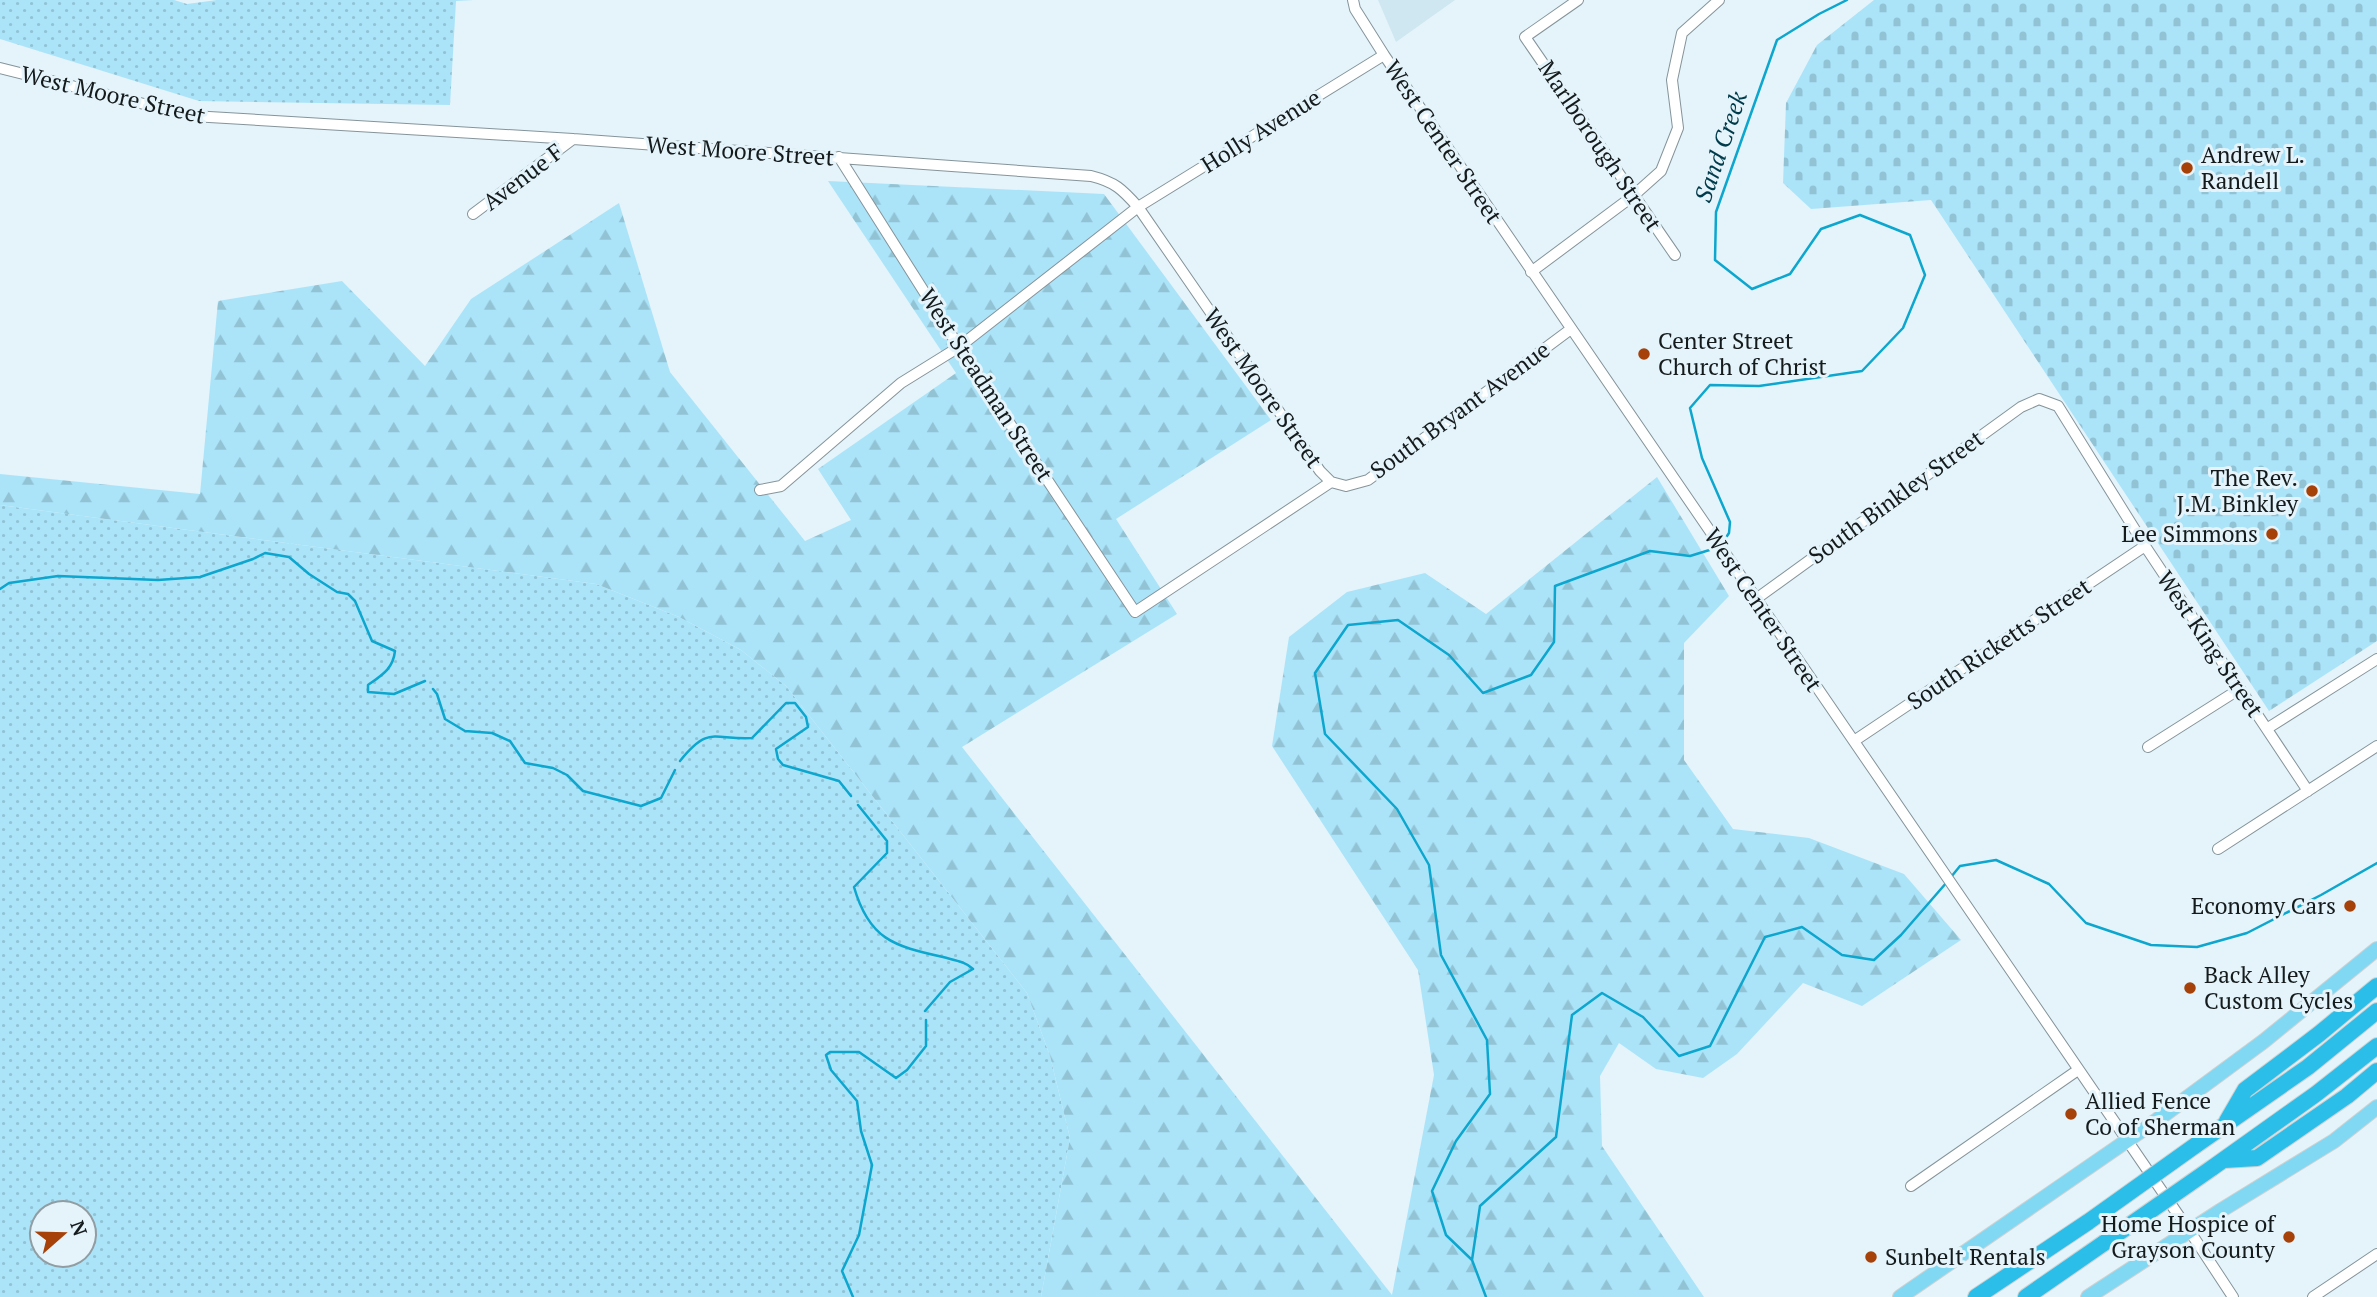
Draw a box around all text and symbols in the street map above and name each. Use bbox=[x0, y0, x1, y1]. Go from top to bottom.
street label: West Center Street bbox=[1377, 54, 1510, 230]
street label: Marlborough Street bbox=[1532, 54, 1669, 238]
street label: West Moore Street bbox=[18, 58, 209, 131]
street label: Holly Avenue bbox=[1195, 82, 1326, 180]
water label: Sand Creek bbox=[1686, 87, 1754, 206]
street label: West Moore Street bbox=[645, 128, 836, 173]
street label: Avenue F bbox=[476, 136, 569, 217]
place label: Andrew L. Randell bbox=[2201, 139, 2305, 196]
marker: Andrew L. Randell bbox=[2179, 160, 2195, 176]
street label: West Steadman Street bbox=[912, 282, 1061, 488]
street label: West Moore Street bbox=[1197, 302, 1330, 474]
place label: Center Street Church of Christ bbox=[1658, 325, 1827, 382]
street label: South Bryant Avenue bbox=[1364, 334, 1556, 485]
marker: Center Street Church of Christ bbox=[1636, 346, 1652, 362]
street label: South Binkley Street bbox=[1802, 422, 1990, 571]
place label: The Rev. J.M. Binkley bbox=[2176, 462, 2298, 519]
marker: The Rev. J.M. Binkley bbox=[2304, 483, 2320, 499]
place label: Lee Simmons bbox=[2121, 518, 2258, 549]
street label: West Center Street bbox=[1697, 522, 1830, 698]
marker: Lee Simmons bbox=[2264, 526, 2280, 542]
street label: West King Street bbox=[2150, 565, 2271, 723]
street label: South Ricketts Street bbox=[1901, 570, 2097, 717]
place label: Economy Cars bbox=[2191, 890, 2336, 921]
marker: Economy Cars bbox=[2342, 898, 2358, 914]
place label: Back Alley Custom Cycles bbox=[2204, 959, 2353, 1016]
marker: Back Alley Custom Cycles bbox=[2182, 980, 2198, 996]
place label: Allied Fence Co of Sherman bbox=[2085, 1085, 2235, 1142]
marker: Allied Fence Co of Sherman bbox=[2063, 1106, 2079, 1122]
north arrow bbox=[28, 1199, 98, 1269]
place label: Home Hospice of Grayson County bbox=[2101, 1208, 2277, 1265]
text: N bbox=[65, 1217, 94, 1240]
marker: Home Hospice of Grayson County bbox=[2281, 1229, 2297, 1245]
place label: Sunbelt Rentals bbox=[1885, 1241, 2046, 1272]
marker: Sunbelt Rentals bbox=[1863, 1249, 1879, 1265]

